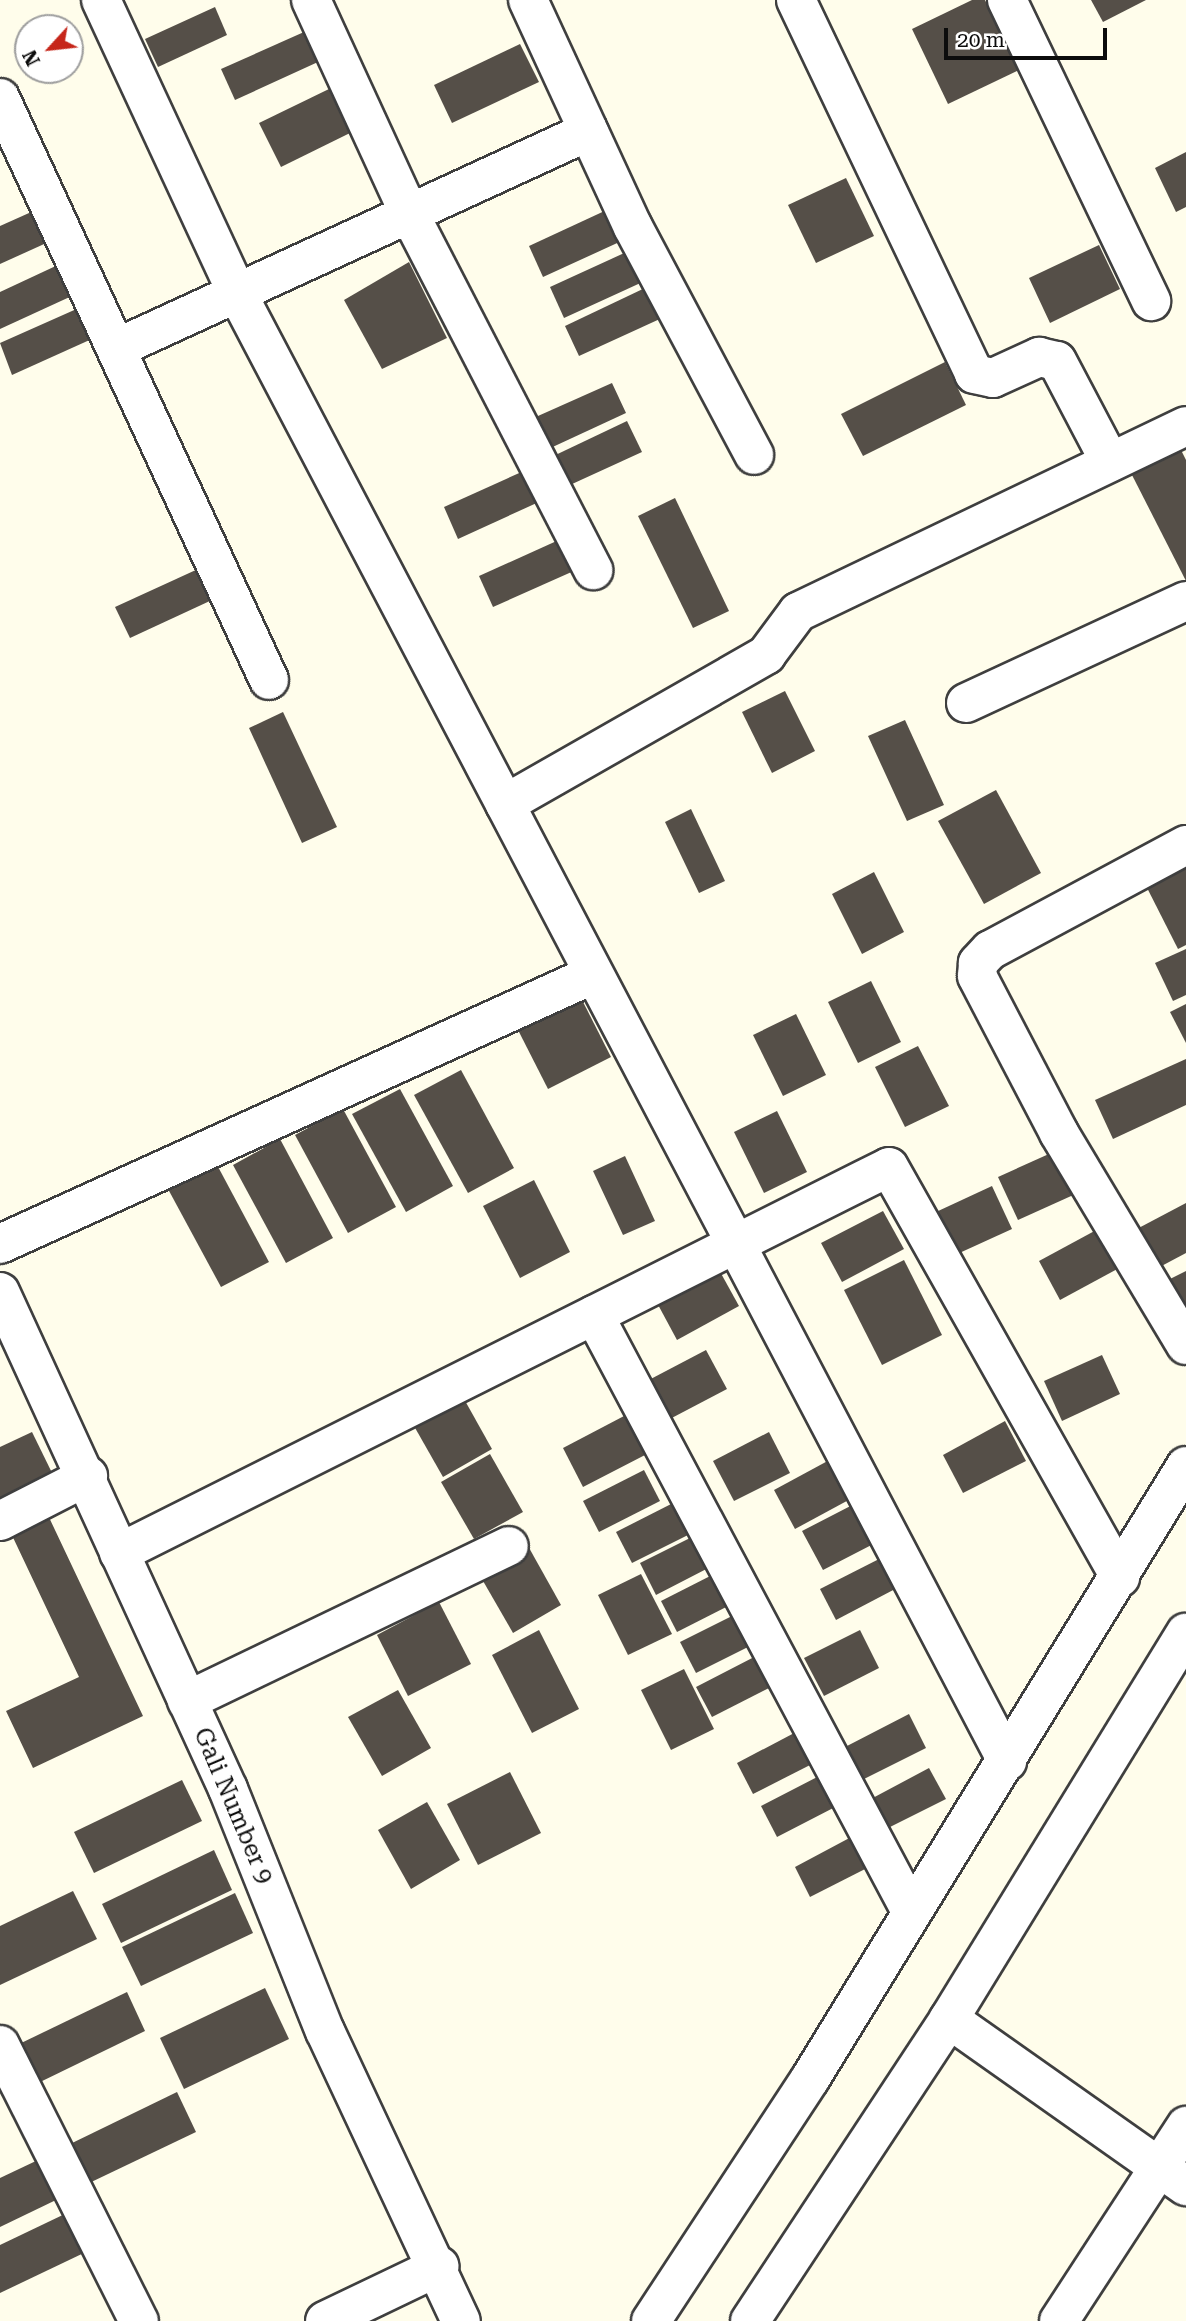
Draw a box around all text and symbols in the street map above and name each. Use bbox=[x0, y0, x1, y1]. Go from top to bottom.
north arrow bbox=[14, 14, 84, 84]
scale bar bbox=[948, 14, 1111, 58]
text: 20 m bbox=[957, 28, 1005, 52]
text: N bbox=[18, 46, 45, 70]
street label: Gali Number 9 bbox=[187, 1724, 279, 1888]

